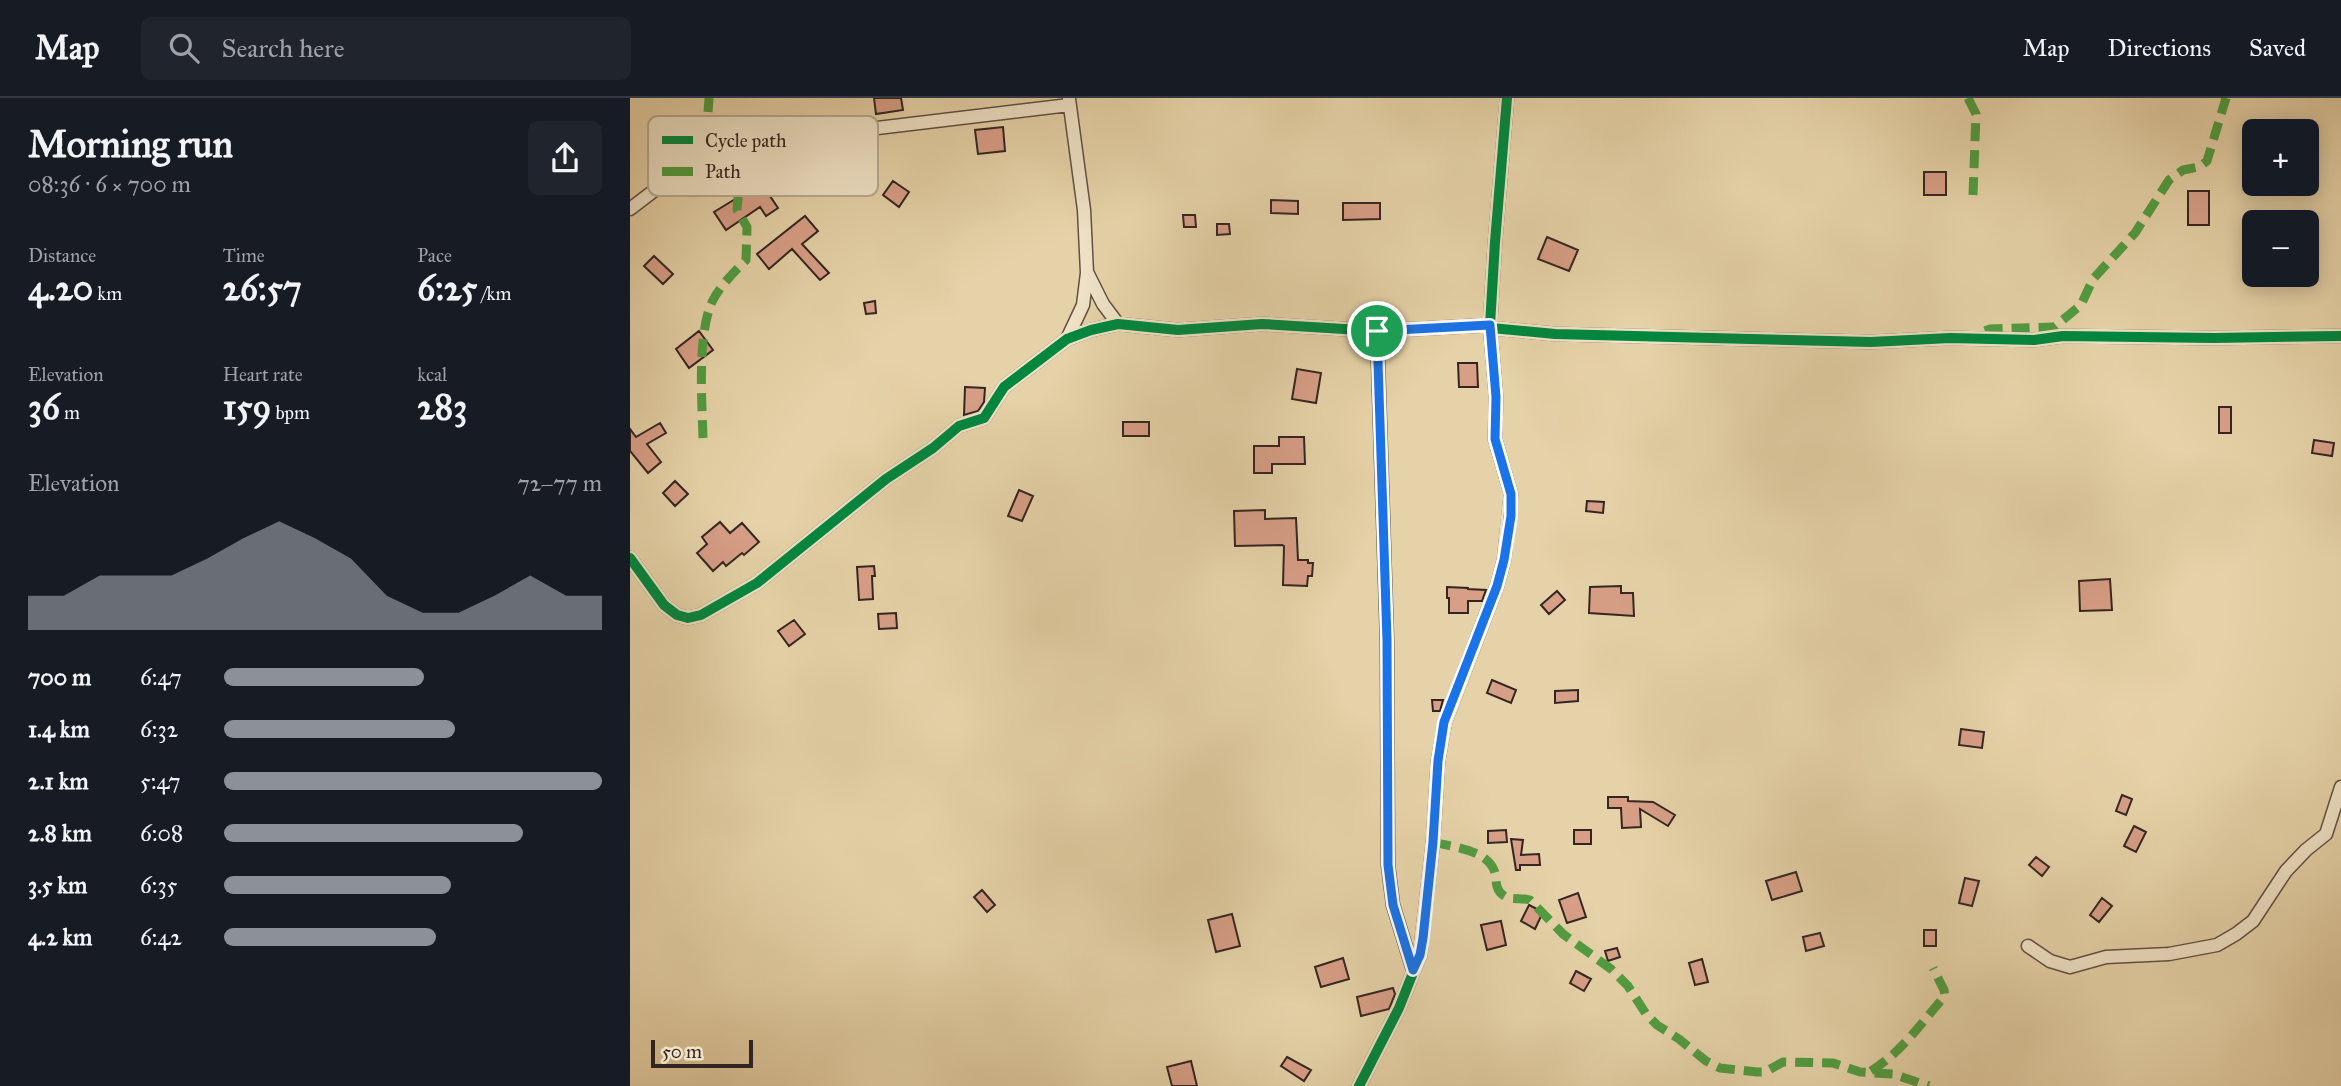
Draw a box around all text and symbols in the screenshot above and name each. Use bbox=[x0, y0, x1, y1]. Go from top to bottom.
search box bbox=[141, 17, 631, 80]
text: Map bbox=[35, 28, 99, 68]
icon: search bbox=[165, 29, 203, 67]
text: Search here bbox=[221, 32, 345, 64]
text: Map bbox=[2023, 33, 2070, 63]
text: Directions bbox=[2108, 33, 2211, 63]
text: Saved bbox=[2249, 33, 2306, 63]
legend bbox=[648, 116, 878, 196]
map controls bbox=[2242, 119, 2319, 287]
button: + bbox=[2242, 119, 2319, 196]
text: Morning run bbox=[28, 121, 233, 167]
button: share bbox=[528, 121, 602, 195]
text: Cycle path bbox=[705, 129, 787, 152]
text: Path bbox=[705, 160, 741, 183]
text: 08:36 · 6 × 700 m bbox=[28, 170, 191, 198]
button: − bbox=[2242, 210, 2319, 287]
text: Distance bbox=[28, 244, 96, 267]
text: Time bbox=[223, 244, 265, 267]
text: Pace bbox=[417, 244, 452, 267]
text: 4.20 bbox=[28, 267, 93, 310]
text: 26:57 bbox=[223, 267, 302, 310]
text: 6:25 bbox=[417, 267, 477, 310]
text: km bbox=[93, 282, 122, 305]
text: /km bbox=[477, 282, 511, 305]
pin bbox=[1347, 301, 1407, 361]
icon: arrive bbox=[1358, 312, 1396, 350]
text: Elevation bbox=[28, 363, 103, 386]
text: Heart rate bbox=[223, 363, 303, 386]
text: kcal bbox=[417, 363, 447, 386]
text: 36 bbox=[28, 386, 60, 429]
text: 159 bbox=[223, 386, 271, 429]
text: 283 bbox=[417, 386, 467, 429]
text: m bbox=[60, 401, 80, 424]
text: bpm bbox=[271, 401, 310, 424]
text: Elevation bbox=[28, 469, 119, 497]
text: 72–77 m bbox=[518, 469, 602, 497]
text: 700 m bbox=[28, 663, 91, 691]
text: 6:47 bbox=[140, 663, 182, 691]
text: 1.4 km bbox=[28, 715, 90, 743]
text: 6:32 bbox=[140, 715, 178, 743]
text: 2.1 km bbox=[28, 767, 89, 795]
text: 5:47 bbox=[140, 767, 181, 795]
text: 2.8 km bbox=[28, 819, 92, 847]
text: 6:08 bbox=[140, 819, 183, 847]
text: 3.5 km bbox=[28, 871, 87, 899]
text: 6:35 bbox=[140, 871, 177, 899]
text: 4.2 km bbox=[28, 923, 92, 951]
text: 6:42 bbox=[140, 923, 182, 951]
scale bar bbox=[651, 1037, 752, 1069]
text: 50 m bbox=[662, 1040, 702, 1063]

